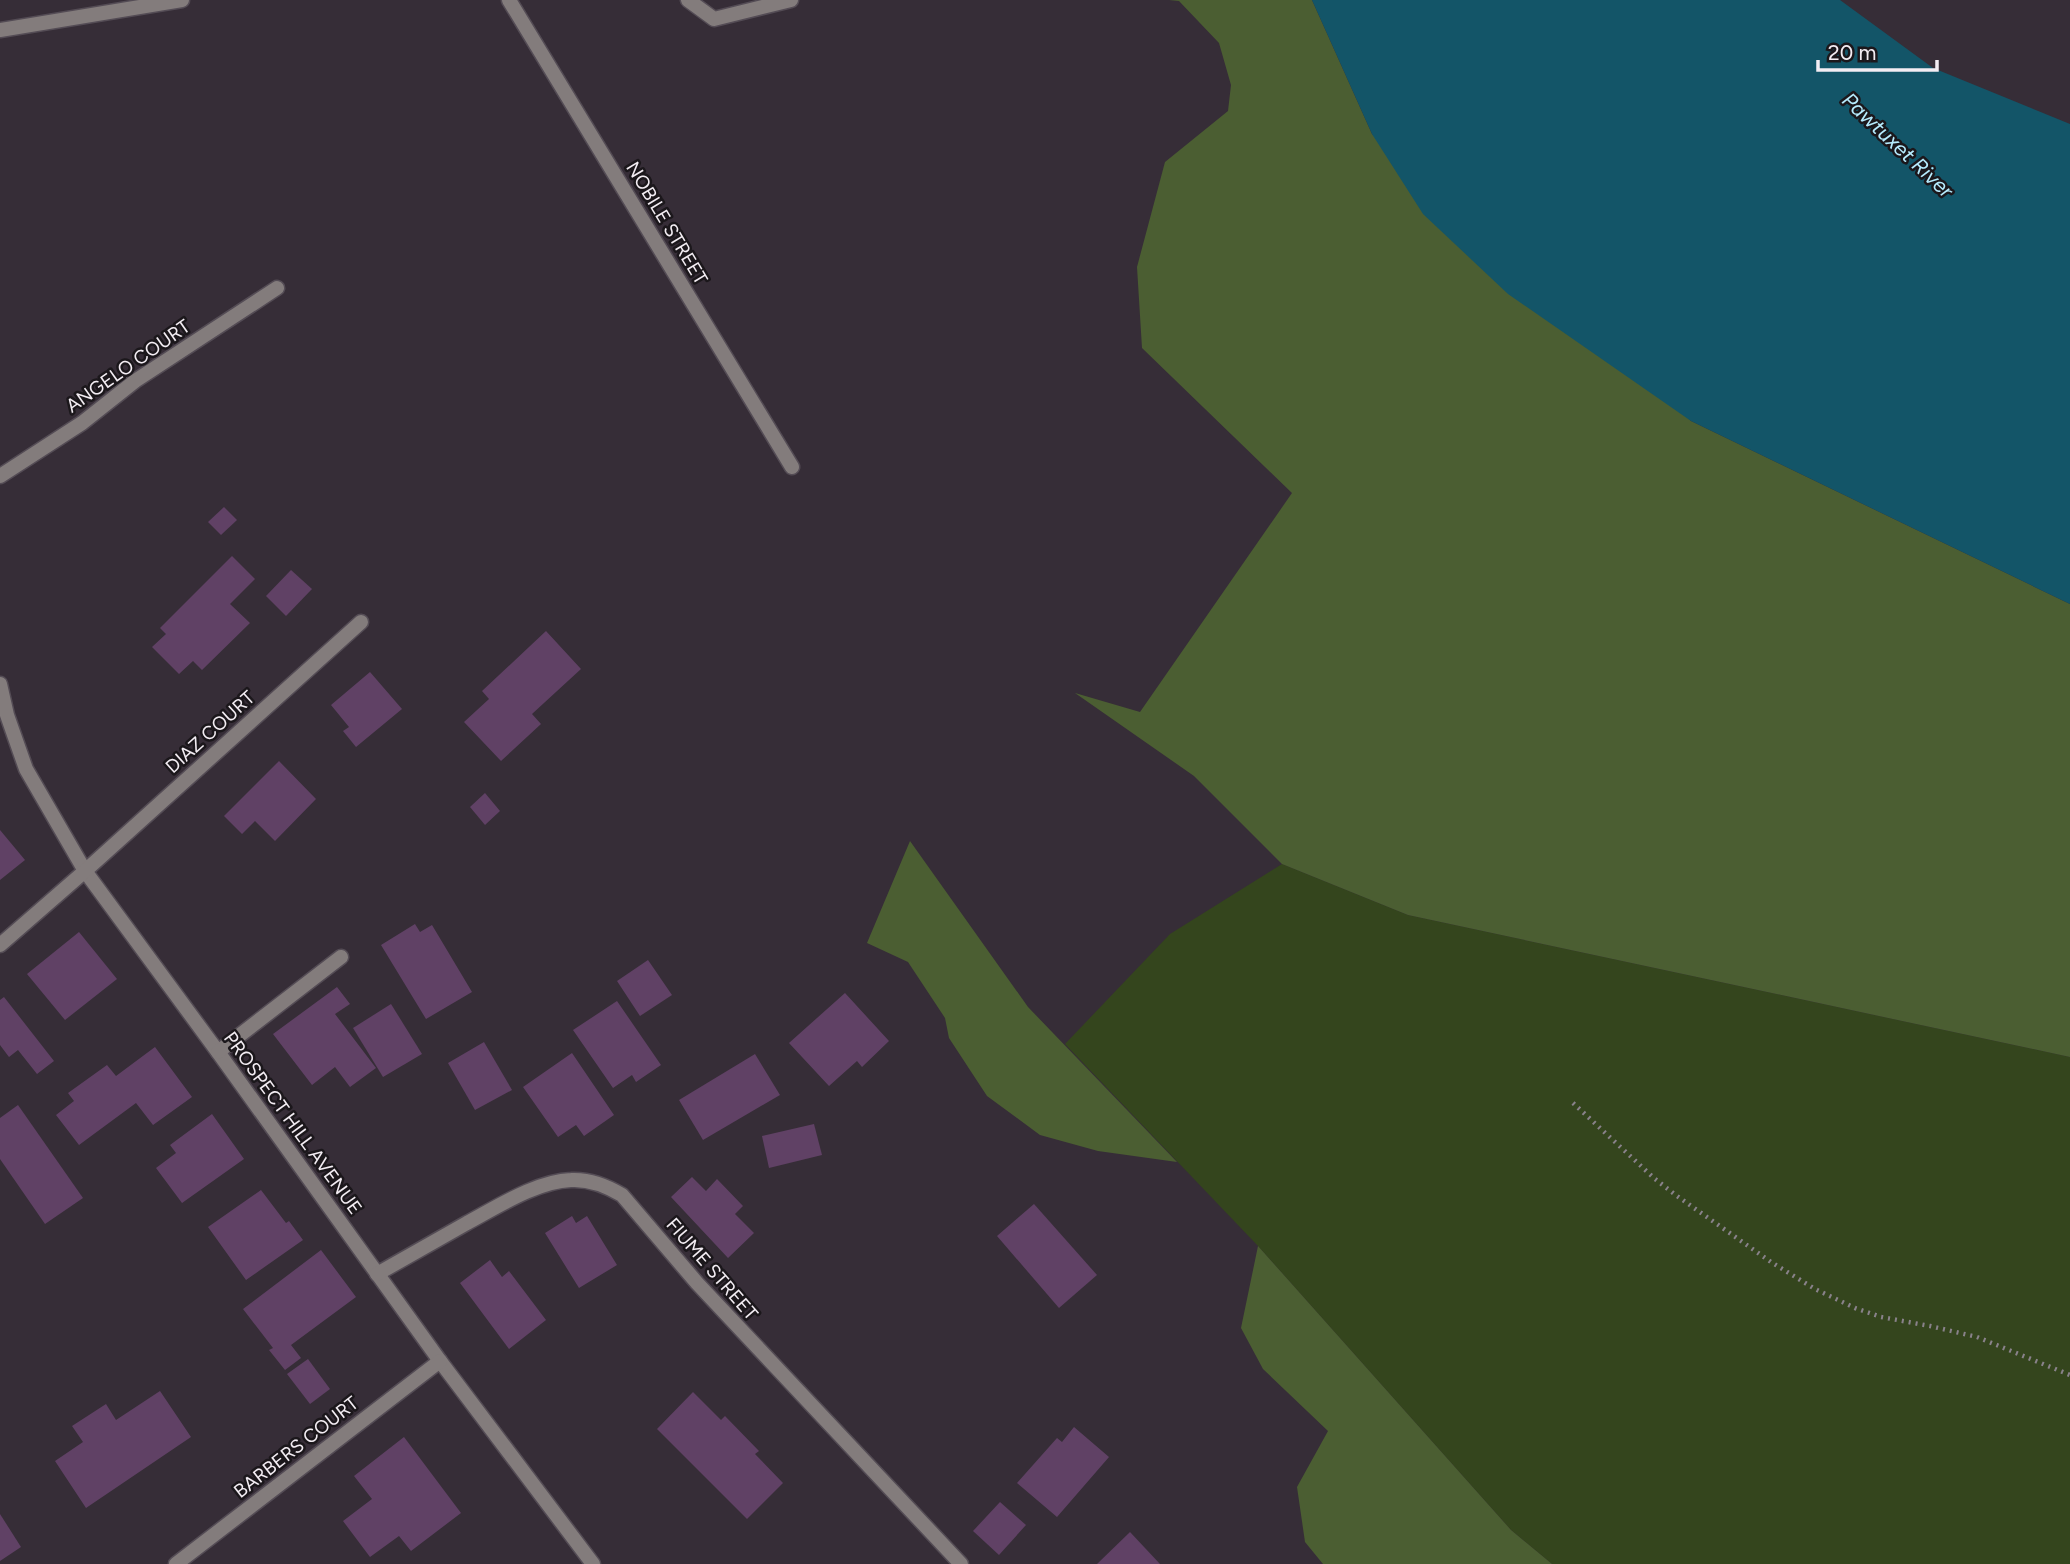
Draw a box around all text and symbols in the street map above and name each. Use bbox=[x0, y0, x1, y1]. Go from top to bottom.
scale bar bbox=[1818, 28, 1937, 72]
text: 20 m bbox=[1828, 40, 1876, 65]
water label: Pawtuxet River bbox=[1837, 87, 1959, 203]
street label: NOBILE STREET bbox=[621, 157, 713, 289]
street label: ANGELO COURT bbox=[61, 314, 195, 417]
street label: DIAZ COURT bbox=[161, 686, 260, 778]
street label: PROSPECT HILL AVENUE bbox=[219, 1027, 367, 1219]
street label: FIUME STREET bbox=[661, 1213, 763, 1325]
street label: BARBERS COURT bbox=[229, 1391, 363, 1503]

